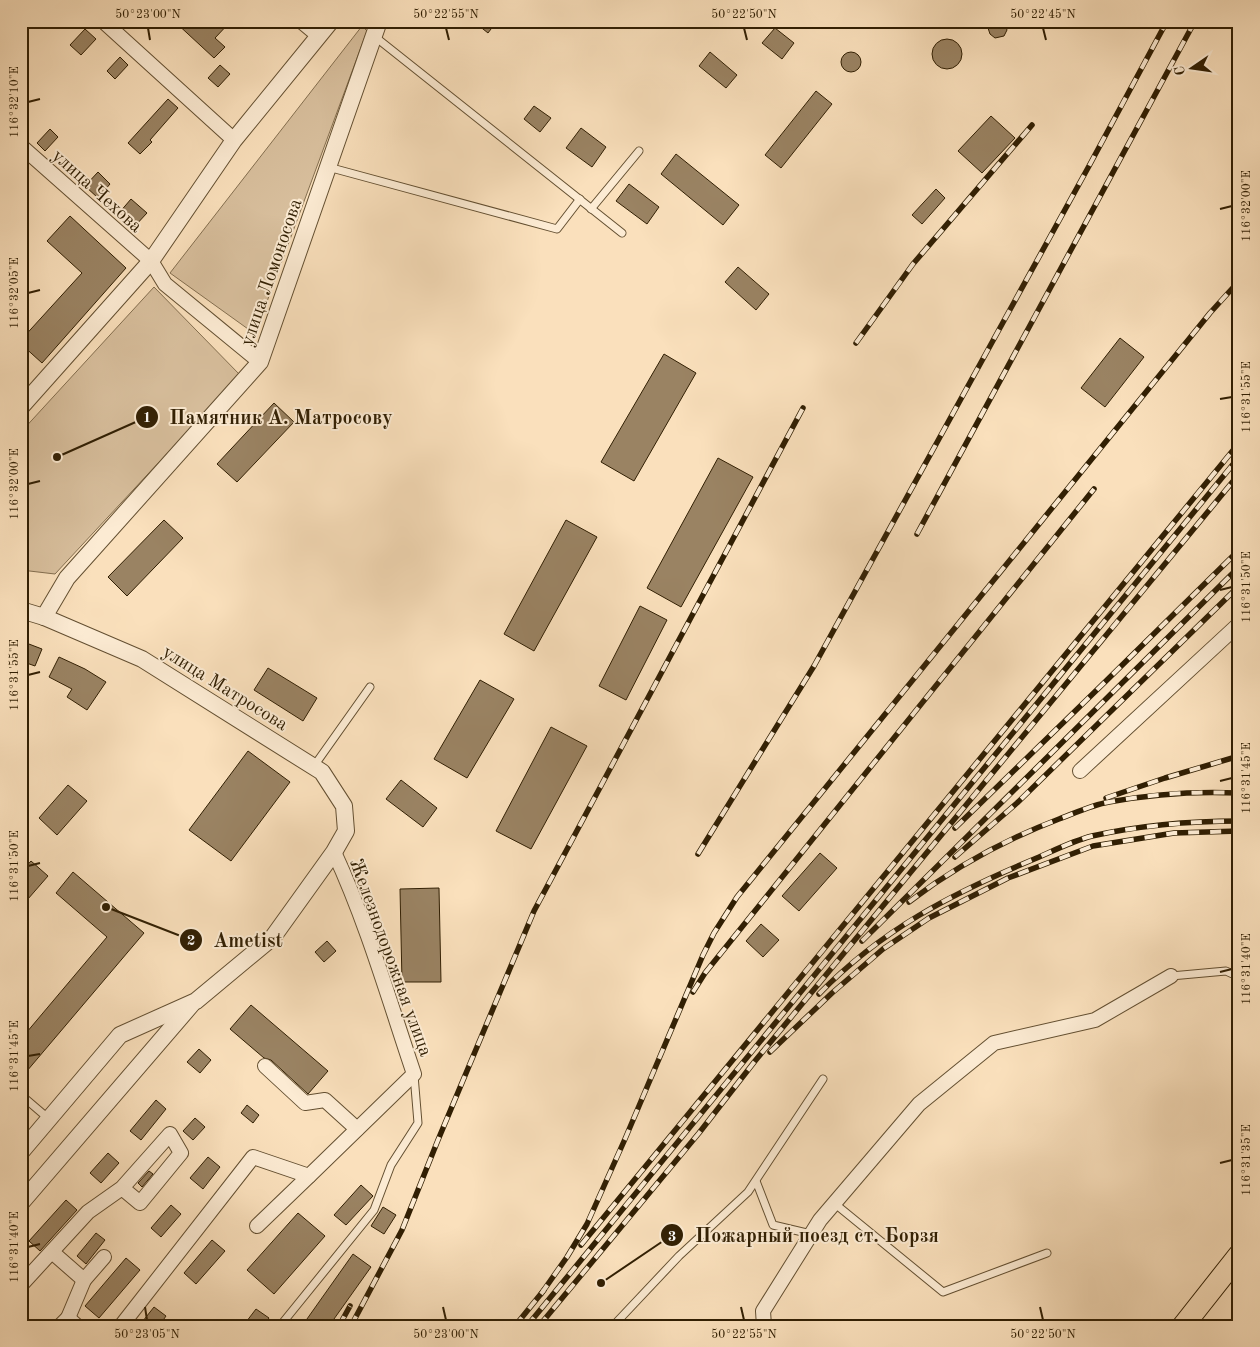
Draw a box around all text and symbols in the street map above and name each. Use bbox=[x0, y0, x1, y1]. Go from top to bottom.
text: 50°23'00"N bbox=[115, 8, 181, 21]
text: 50°22'55"N bbox=[413, 8, 479, 21]
text: 50°22'50"N bbox=[711, 8, 777, 21]
text: 50°22'45"N bbox=[1010, 8, 1076, 21]
north arrow bbox=[1168, 42, 1218, 92]
text: С bbox=[1172, 65, 1188, 77]
text: 116°32'10"E bbox=[9, 66, 21, 138]
street label: улица Чехова bbox=[48, 147, 145, 237]
text: 116°32'00"E bbox=[1241, 170, 1253, 242]
street label: улица Ломоносова bbox=[238, 196, 307, 349]
text: 116°32'05"E bbox=[8, 257, 21, 329]
text: 116°31'55"E bbox=[1240, 361, 1253, 433]
callout: Памятник А. Матросову bbox=[134, 399, 402, 434]
text: Памятник А. Матросову bbox=[169, 409, 393, 429]
text: 1 bbox=[143, 411, 151, 426]
text: 116°32'00"E bbox=[9, 448, 21, 520]
text: 116°31'50"E bbox=[1240, 551, 1253, 623]
text: 116°31'55"E bbox=[8, 639, 21, 711]
street label: улица Матросова bbox=[159, 643, 291, 736]
text: 116°31'45"E bbox=[1240, 742, 1253, 814]
text: 116°31'50"E bbox=[8, 830, 21, 902]
street label: Железнодорожная улица bbox=[345, 856, 435, 1060]
callout: Ametist bbox=[178, 922, 293, 957]
text: Ametist bbox=[213, 932, 283, 952]
text: 116°31'40"E bbox=[1241, 933, 1253, 1005]
text: 2 bbox=[187, 934, 195, 949]
text: 116°31'45"E bbox=[8, 1020, 21, 1092]
text: 116°31'35"E bbox=[1240, 1124, 1253, 1196]
text: 116°31'40"E bbox=[9, 1211, 21, 1283]
callout: Пожарный поезд ст. Борзя bbox=[660, 1218, 949, 1253]
text: Пожарный поезд ст. Борзя bbox=[695, 1227, 939, 1247]
text: 3 bbox=[668, 1230, 676, 1245]
text: 50°23'05"N bbox=[114, 1328, 180, 1341]
text: 50°23'00"N bbox=[413, 1328, 479, 1341]
text: 50°22'55"N bbox=[711, 1328, 777, 1341]
text: 50°22'50"N bbox=[1010, 1328, 1076, 1341]

